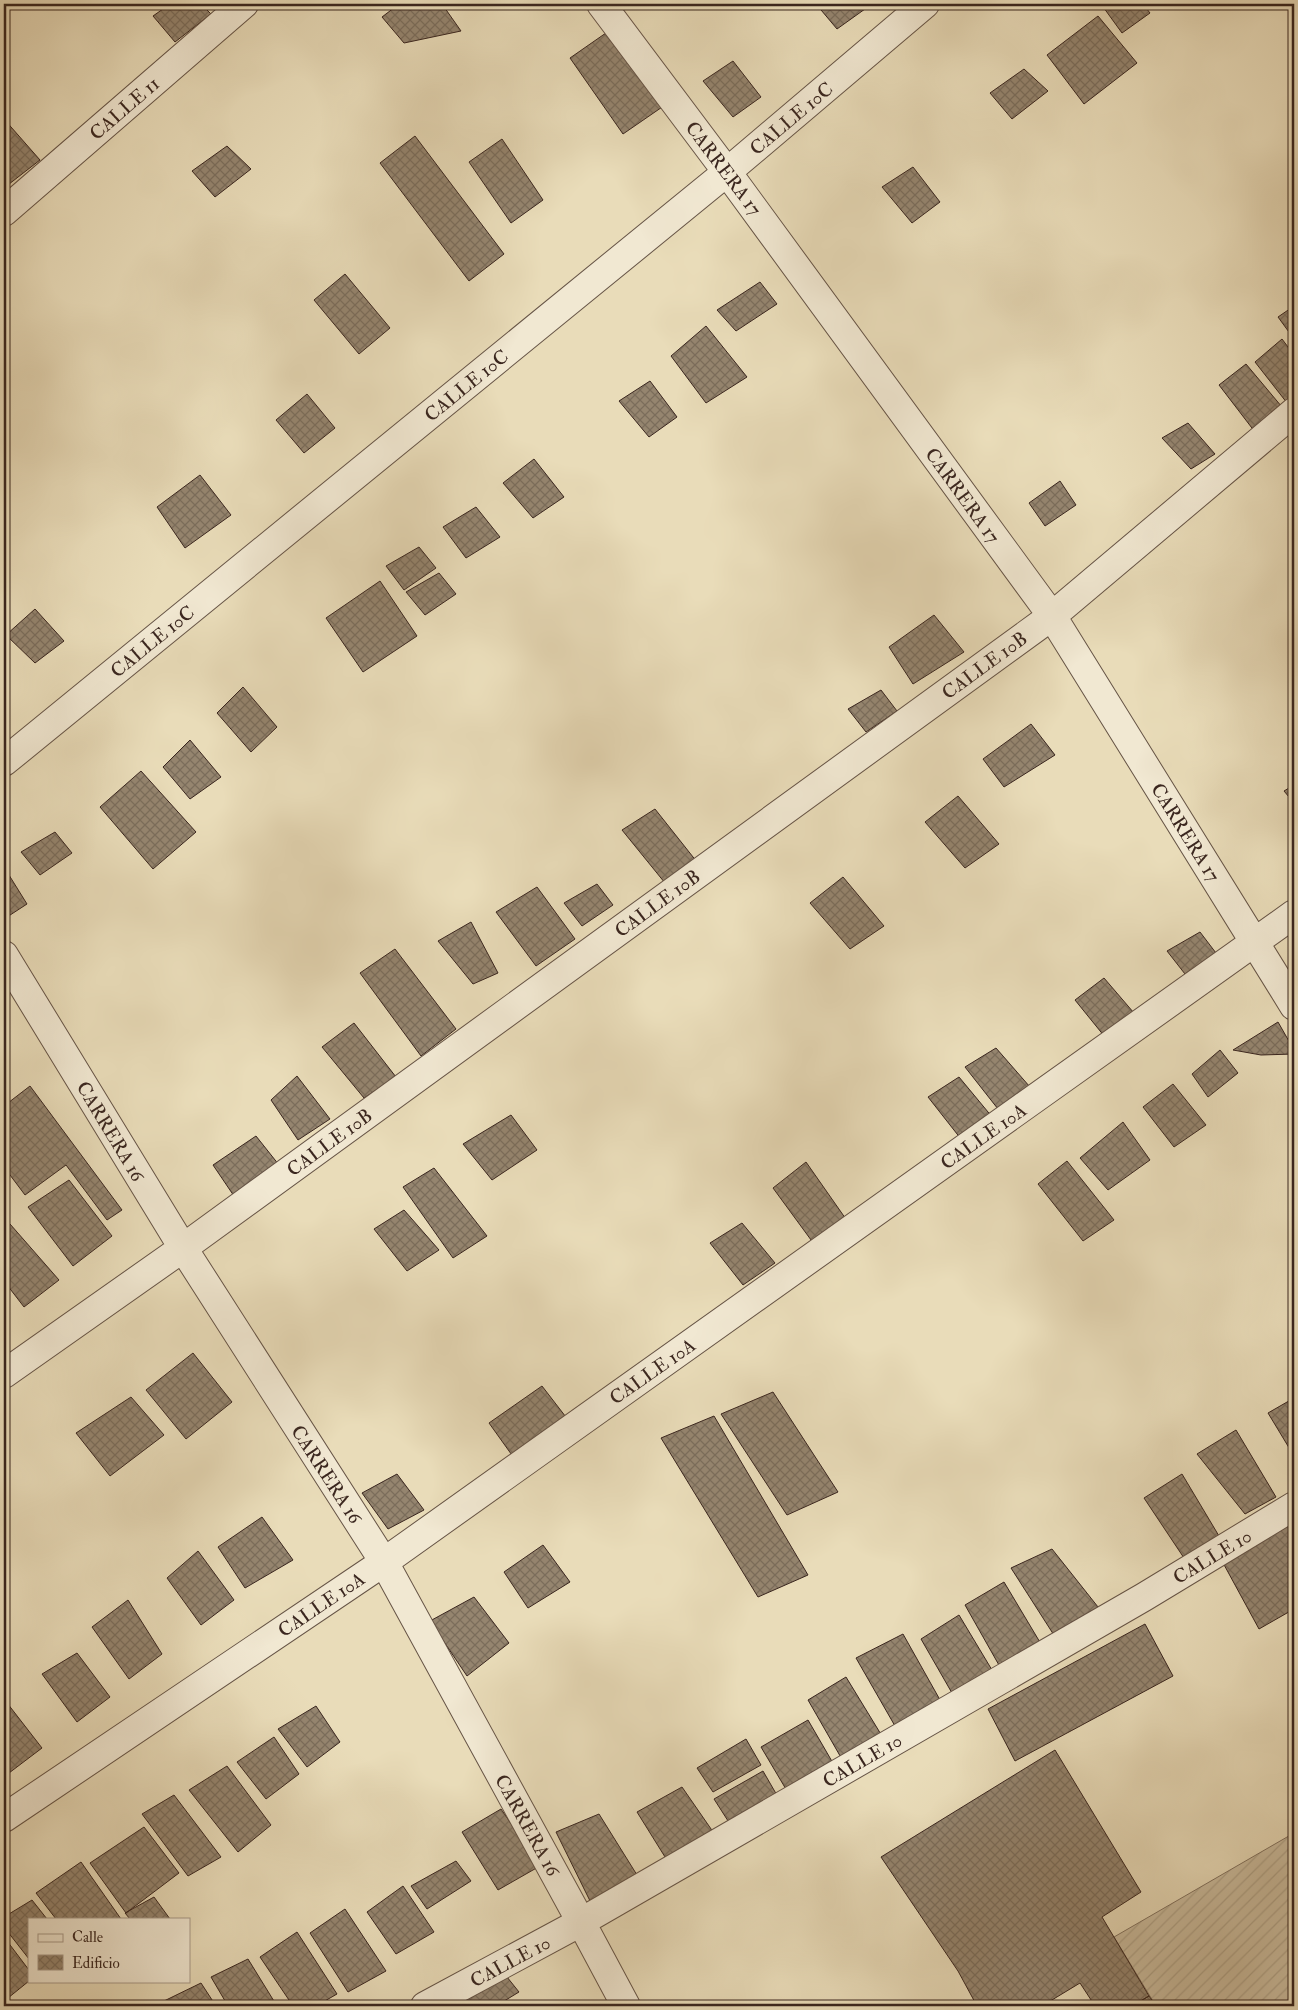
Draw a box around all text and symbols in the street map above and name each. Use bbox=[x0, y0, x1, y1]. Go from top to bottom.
street label: CALLE 11 bbox=[85, 72, 165, 146]
street label: CALLE 10C bbox=[745, 77, 838, 161]
street label: CARRERA 17 bbox=[680, 117, 767, 221]
street label: CALLE 10C bbox=[420, 345, 514, 427]
street label: CARRERA 17 bbox=[920, 443, 1005, 548]
street label: CALLE 10C bbox=[106, 601, 200, 683]
street label: CALLE 10B bbox=[937, 627, 1032, 705]
street label: CARRERA 17 bbox=[1145, 779, 1225, 887]
street label: CALLE 10B bbox=[610, 865, 705, 943]
street label: CARRERA 16 bbox=[71, 1077, 150, 1187]
street label: CALLE 10A bbox=[936, 1098, 1031, 1175]
street label: CALLE 10B bbox=[282, 1104, 377, 1182]
street label: CALLE 10A bbox=[605, 1333, 700, 1410]
street label: CARRERA 16 bbox=[285, 1421, 368, 1530]
street label: CALLE 10 bbox=[1169, 1524, 1256, 1590]
street label: CALLE 10A bbox=[274, 1567, 370, 1643]
street label: CALLE 10 bbox=[819, 1729, 906, 1793]
street label: CARRERA 16 bbox=[489, 1770, 566, 1882]
legend bbox=[28, 1918, 190, 1982]
text: Calle bbox=[72, 1928, 103, 1947]
street label: CALLE 10 bbox=[466, 1931, 555, 1993]
text: Edificio bbox=[72, 1954, 120, 1973]

